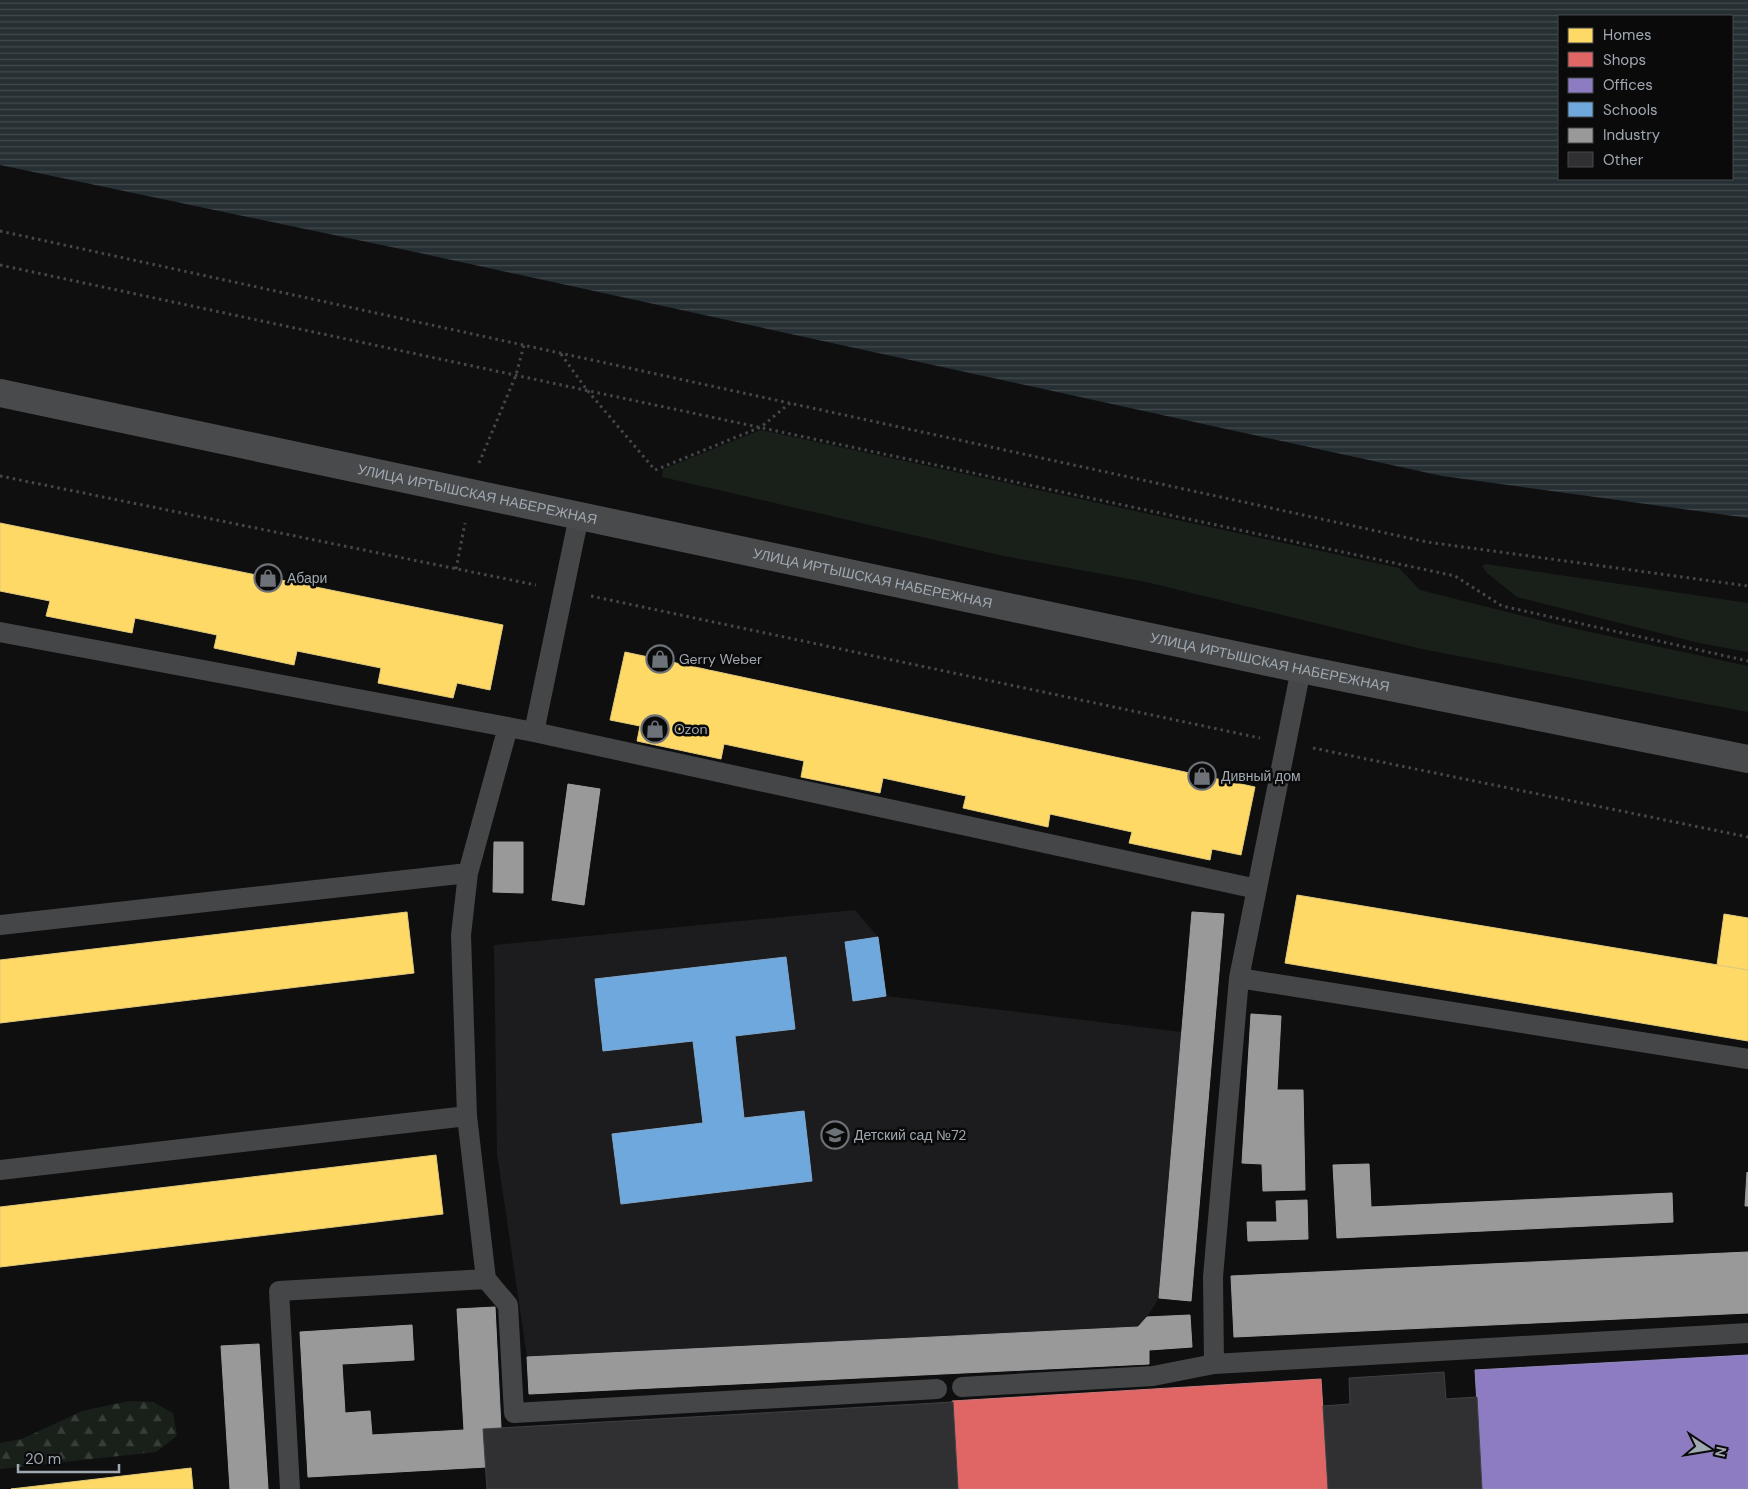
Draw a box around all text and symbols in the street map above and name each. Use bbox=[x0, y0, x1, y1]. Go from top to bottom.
legend bbox=[1558, 15, 1733, 180]
text: Homes bbox=[1603, 25, 1652, 45]
text: Shops bbox=[1603, 50, 1646, 70]
text: Offices bbox=[1603, 75, 1653, 95]
text: Schools bbox=[1603, 100, 1658, 120]
text: Industry bbox=[1603, 125, 1661, 145]
text: Other bbox=[1603, 150, 1644, 170]
street label: УЛИЦА ИРТЫШСКАЯ НАБЕРЕЖНАЯ bbox=[356, 460, 599, 528]
street label: УЛИЦА ИРТЫШСКАЯ НАБЕРЕЖНАЯ bbox=[751, 544, 994, 612]
shop icon: Абари bbox=[253, 563, 283, 593]
place label: Абари bbox=[287, 569, 327, 587]
street label: УЛИЦА ИРТЫШСКАЯ НАБЕРЕЖНАЯ bbox=[1148, 628, 1391, 696]
shop icon: Gerry Weber bbox=[645, 644, 675, 674]
place label: Gerry Weber bbox=[679, 650, 762, 668]
shop icon: Ozon bbox=[640, 714, 670, 744]
place label: Ozon bbox=[674, 720, 708, 738]
shop icon: Дивный дом bbox=[1187, 761, 1217, 791]
place label: Дивный дом bbox=[1221, 767, 1301, 785]
school or university icon: Детский сад №72 bbox=[820, 1120, 850, 1150]
place label: Детский сад №72 bbox=[854, 1126, 966, 1144]
north arrow bbox=[1683, 1424, 1733, 1474]
scale bar bbox=[18, 1442, 119, 1474]
text: N bbox=[1711, 1445, 1731, 1459]
text: 20 m bbox=[25, 1449, 61, 1469]

